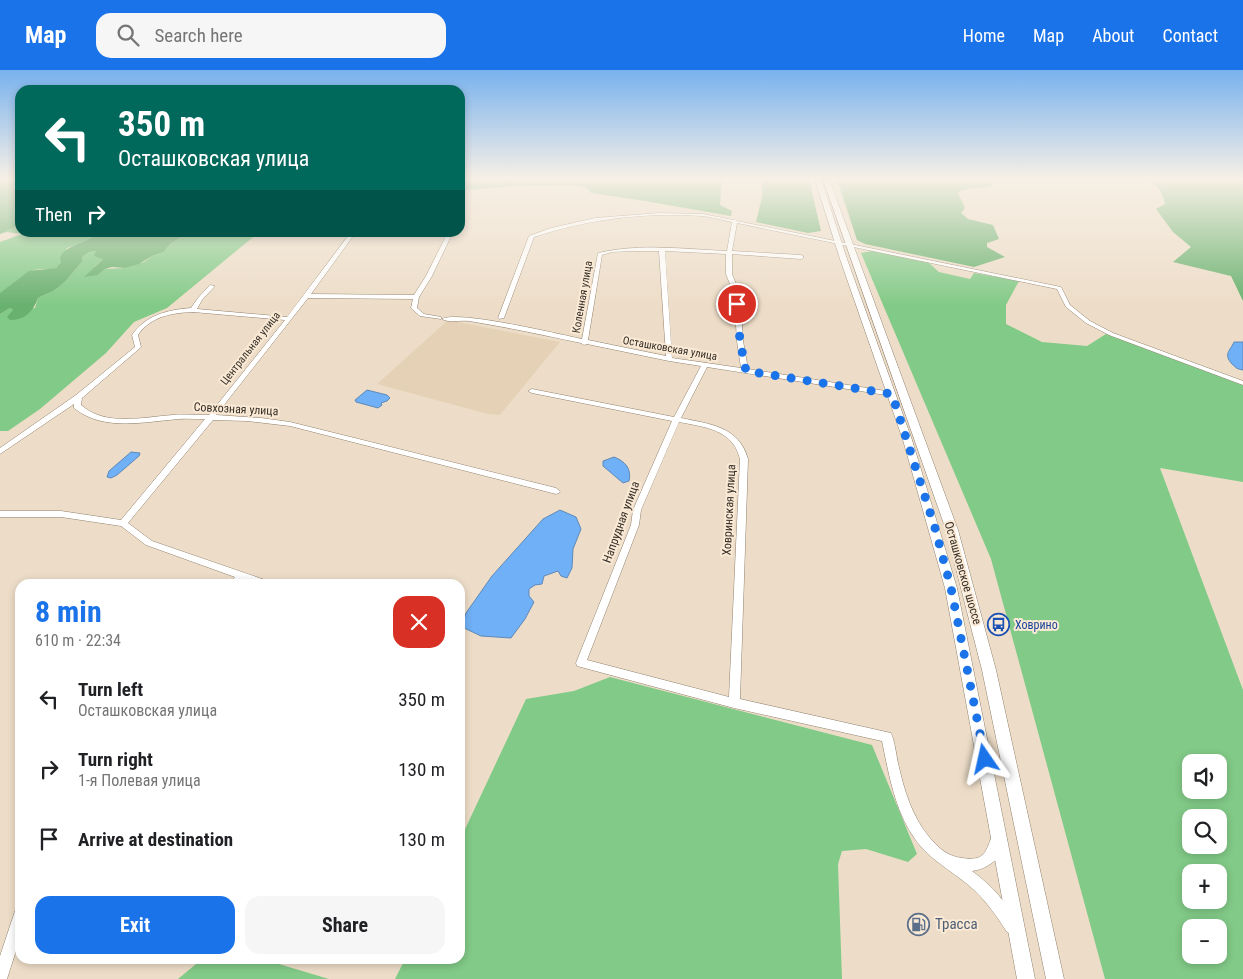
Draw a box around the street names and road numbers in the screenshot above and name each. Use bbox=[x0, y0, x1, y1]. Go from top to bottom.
street label: Коленная улица bbox=[570, 260, 595, 334]
street label: Центральная улица bbox=[218, 309, 283, 388]
street label: Осташковская улица bbox=[622, 334, 718, 363]
street label: Совхозная улица bbox=[193, 400, 279, 418]
street label: Ховринская улица bbox=[720, 464, 738, 556]
street label: Напрудная улица bbox=[600, 479, 642, 565]
street label: Осташковское шоссе bbox=[942, 520, 985, 626]

